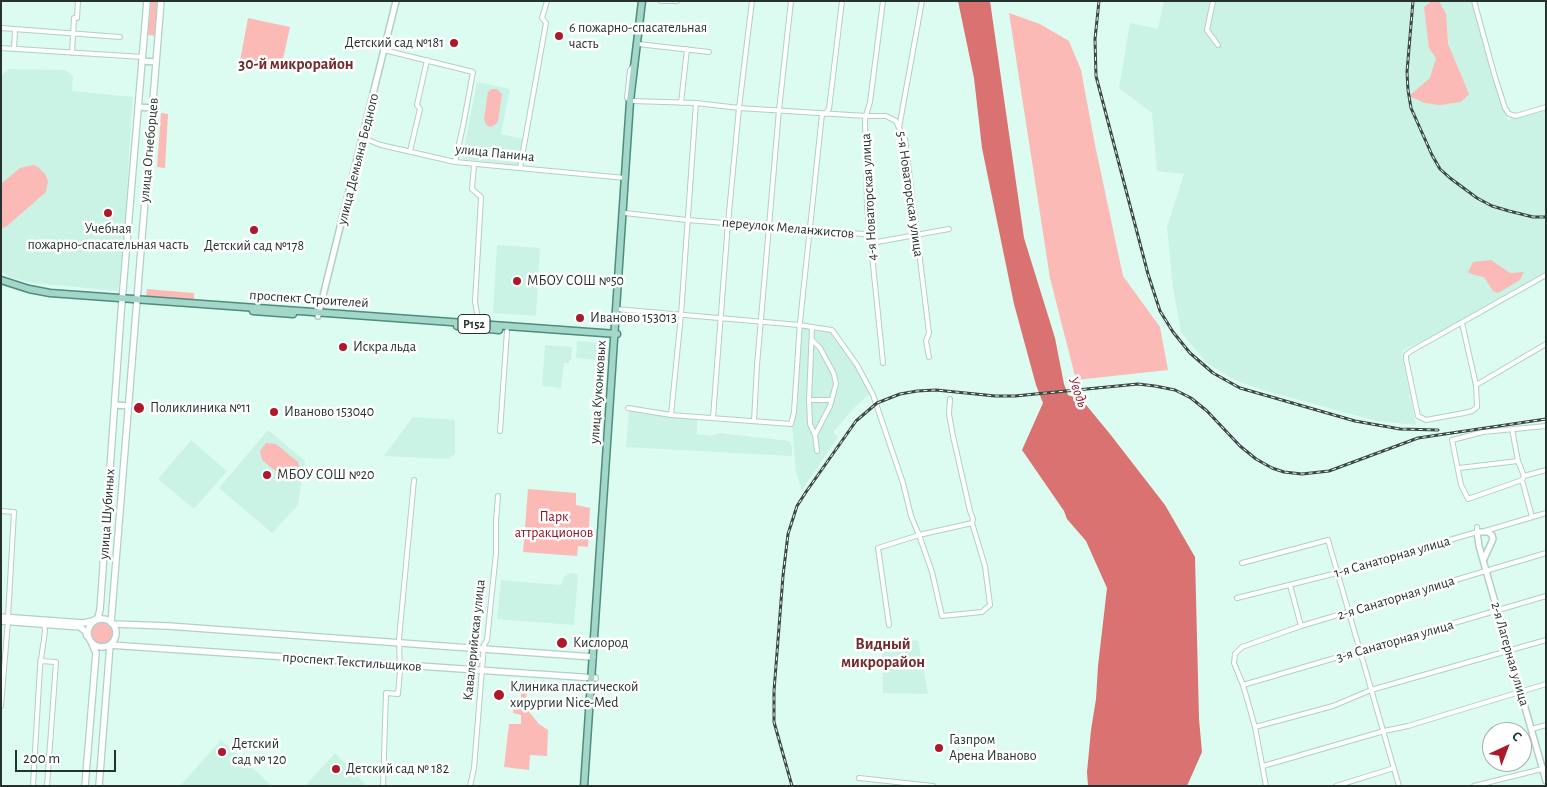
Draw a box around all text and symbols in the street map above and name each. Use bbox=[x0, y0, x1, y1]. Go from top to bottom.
place label: 6 пожарно-спасательная часть bbox=[569, 20, 707, 52]
marker: 6 пожарно-спасательная часть bbox=[553, 30, 565, 42]
place label: Детский сад №181 bbox=[345, 35, 444, 51]
marker: Детский сад №181 bbox=[448, 37, 460, 49]
district label: 30-й микрорайон bbox=[238, 54, 354, 74]
street label: улица Демьяна Бедного bbox=[334, 92, 382, 226]
street label: улица Огнеборцев bbox=[136, 97, 162, 203]
street label: 5-я Новаторская улица bbox=[893, 130, 927, 258]
street label: 4-я Новаторская улица bbox=[857, 133, 881, 261]
street label: улица Панина bbox=[455, 140, 535, 166]
marker: Учебная пожарно-спасательная часть bbox=[102, 207, 114, 219]
street label: переулок Меланжистов bbox=[721, 214, 855, 242]
place label: Учебная пожарно-спасательная часть bbox=[27, 221, 189, 253]
marker: Детский сад №178 bbox=[248, 224, 260, 236]
place label: Детский сад №178 bbox=[204, 238, 304, 254]
place label: МБОУ СОШ №50 bbox=[527, 273, 624, 289]
marker: МБОУ СОШ №50 bbox=[511, 275, 523, 287]
street label: проспект Строителей bbox=[249, 286, 369, 312]
place label: Иваново 153013 bbox=[590, 310, 677, 326]
marker: Иваново 153013 bbox=[574, 312, 586, 324]
road number: Р152 bbox=[458, 314, 490, 334]
place label: Искра льда bbox=[353, 339, 416, 355]
street label: улица Куконковых bbox=[586, 340, 610, 444]
marker: Искра льда bbox=[337, 341, 349, 353]
water label: Уводь bbox=[1064, 374, 1092, 410]
place label: Поликлиника №11 bbox=[150, 400, 251, 416]
marker: Поликлиника №11 bbox=[132, 401, 146, 415]
place label: Иваново 153040 bbox=[284, 404, 374, 420]
marker: Иваново 153040 bbox=[268, 406, 280, 418]
place label: МБОУ СОШ №20 bbox=[277, 467, 374, 483]
street label: улица Шубиных bbox=[95, 468, 119, 560]
marker: МБОУ СОШ №20 bbox=[261, 469, 273, 481]
park label: Парк аттракционов bbox=[515, 509, 593, 542]
street label: 1-я Санаторная улица bbox=[1332, 532, 1452, 582]
street label: 2-я Санаторная улица bbox=[1335, 572, 1457, 624]
street label: Кавалерийская улица bbox=[459, 579, 489, 701]
street label: 2-я Лагерная улица bbox=[1487, 600, 1533, 708]
street label: 3-я Санаторная улица bbox=[1334, 616, 1456, 666]
district label: Видный микрорайон bbox=[841, 634, 925, 672]
place label: Кислород bbox=[573, 635, 628, 651]
marker: Кислород bbox=[555, 636, 569, 650]
street label: проспект Текстильщиков bbox=[282, 649, 422, 675]
place label: Клиника пластической хирургии Nice-Med bbox=[510, 679, 638, 712]
marker: Клиника пластической хирургии Nice-Med bbox=[492, 688, 506, 702]
north arrow bbox=[1482, 722, 1532, 772]
text: С bbox=[1509, 729, 1524, 745]
place label: Газпром Арена Иваново bbox=[949, 732, 1037, 764]
place label: Детский сад № 120 bbox=[232, 736, 286, 769]
scale bar bbox=[18, 740, 119, 772]
marker: Газпром Арена Иваново bbox=[933, 742, 945, 754]
marker: Детский сад № 120 bbox=[216, 746, 228, 758]
text: 200 m bbox=[23, 751, 60, 766]
place label: Детский сад № 182 bbox=[346, 761, 449, 777]
marker: Детский сад № 182 bbox=[330, 763, 342, 775]

